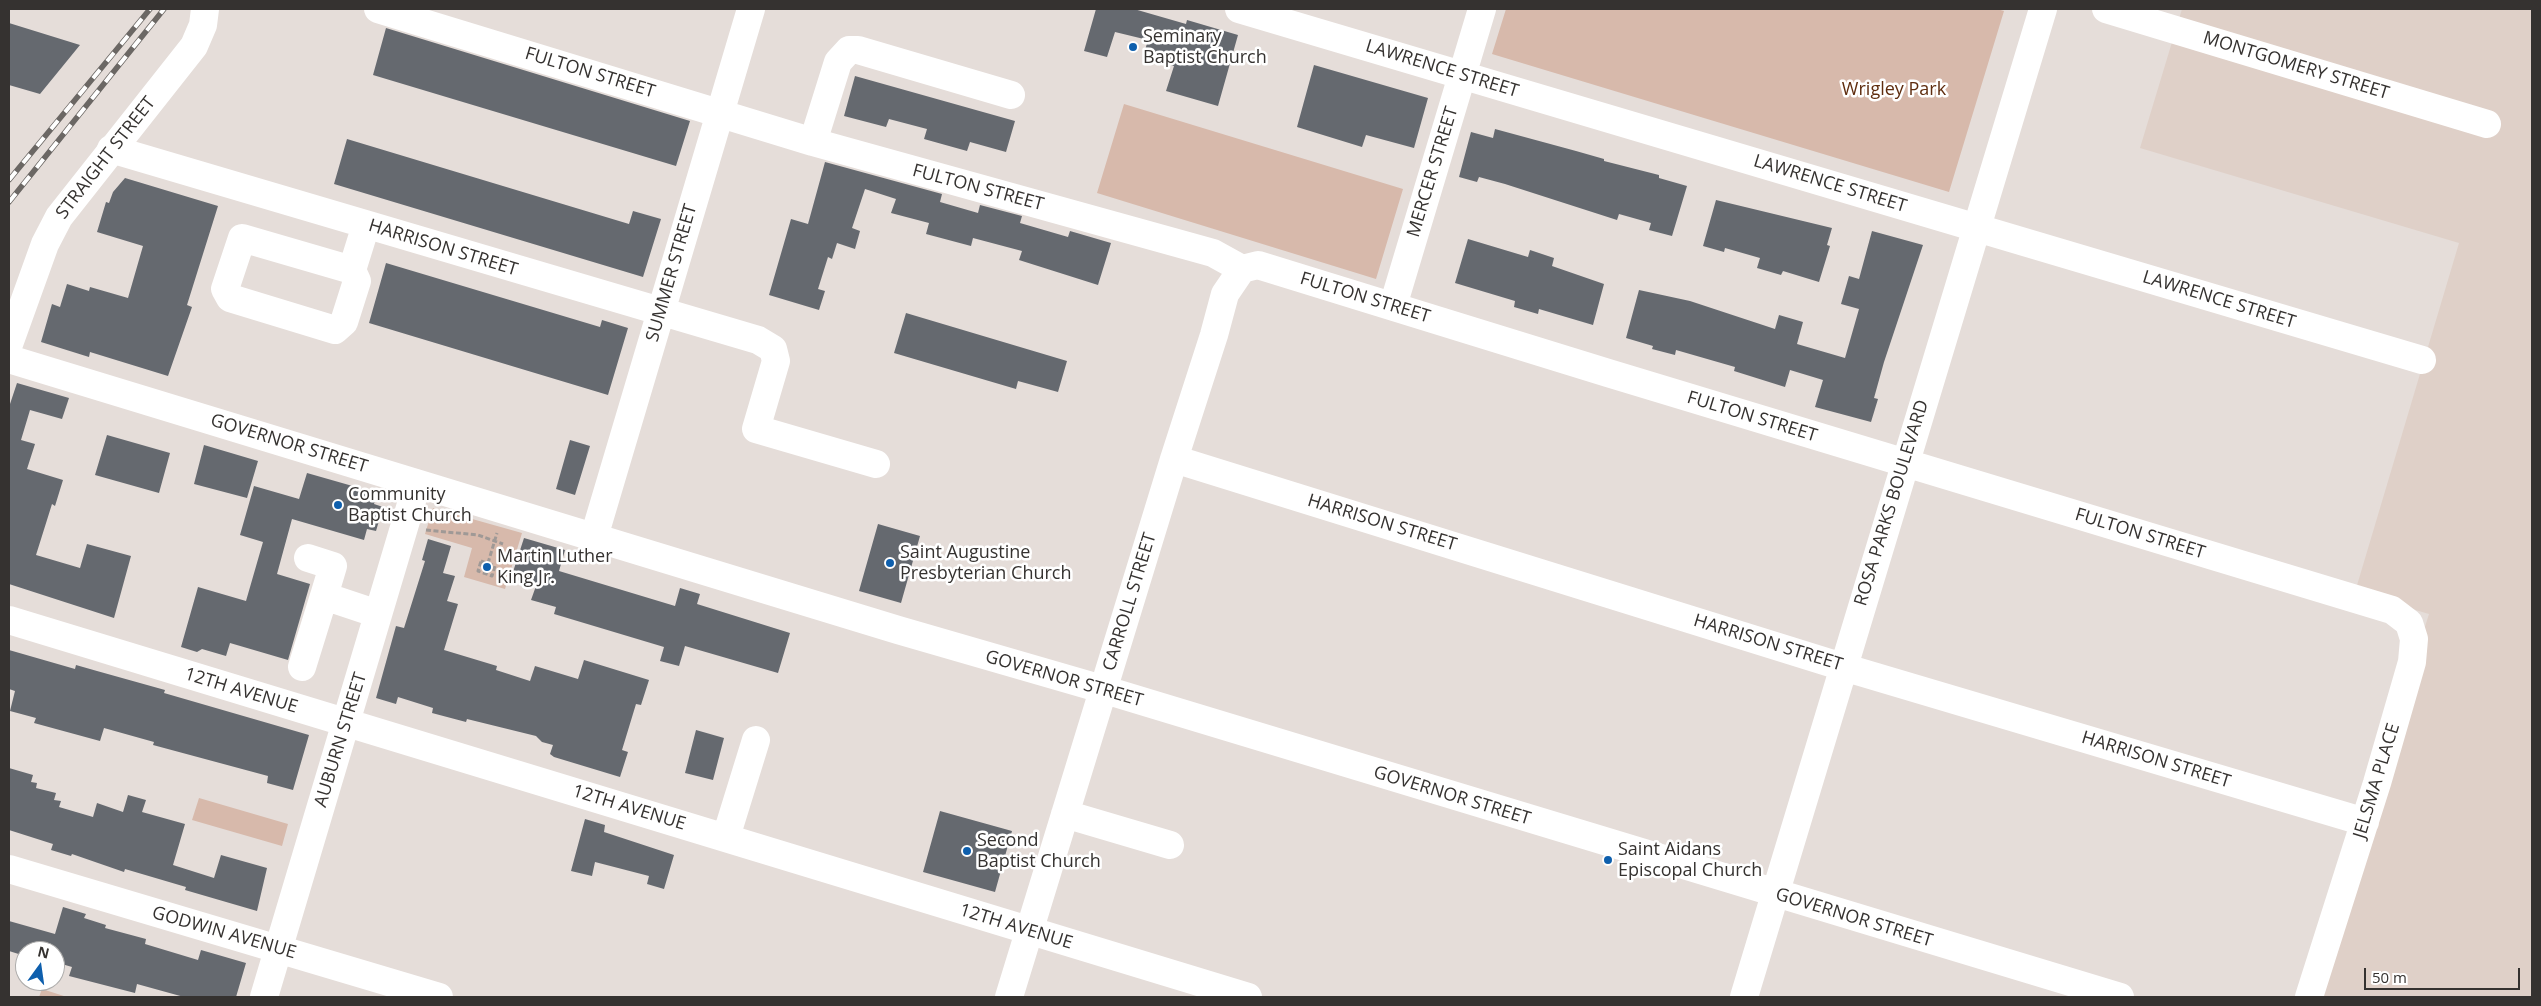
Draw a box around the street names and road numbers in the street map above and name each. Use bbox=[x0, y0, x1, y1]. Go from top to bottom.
street label: MONTGOMERY STREET bbox=[2200, 27, 2392, 105]
street label: LAWRENCE STREET bbox=[1363, 35, 1521, 103]
street label: FULTON STREET bbox=[522, 43, 658, 103]
street label: STRAIGHT STREET bbox=[52, 93, 160, 223]
street label: MERCER STREET bbox=[1403, 104, 1463, 240]
street label: LAWRENCE STREET bbox=[1751, 150, 1909, 218]
street label: FULTON STREET bbox=[910, 160, 1046, 216]
street label: SUMMER STREET bbox=[642, 202, 702, 344]
street label: HARRISON STREET bbox=[366, 215, 520, 281]
street label: LAWRENCE STREET bbox=[2140, 266, 2298, 334]
street label: FULTON STREET bbox=[1297, 268, 1433, 328]
street label: FULTON STREET bbox=[1684, 387, 1820, 447]
street label: ROSA PARKS BOULEVARD bbox=[1850, 397, 1934, 609]
street label: GOVERNOR STREET bbox=[208, 410, 370, 478]
street label: HARRISON STREET bbox=[1305, 490, 1459, 556]
street label: FULTON STREET bbox=[2072, 504, 2208, 564]
street label: CARROLL STREET bbox=[1099, 530, 1161, 674]
street label: HARRISON STREET bbox=[1691, 610, 1845, 676]
street label: GOVERNOR STREET bbox=[983, 646, 1145, 712]
street label: 12TH AVENUE bbox=[182, 664, 300, 718]
street label: AUBURN STREET bbox=[310, 670, 372, 810]
street label: JELSMA PLACE bbox=[2349, 721, 2405, 841]
street label: HARRISON STREET bbox=[2079, 727, 2233, 793]
street label: GOVERNOR STREET bbox=[1371, 762, 1533, 830]
street label: 12TH AVENUE bbox=[570, 781, 688, 835]
street label: GOVERNOR STREET bbox=[1773, 884, 1935, 952]
street label: 12TH AVENUE bbox=[957, 900, 1075, 954]
street label: GODWIN AVENUE bbox=[149, 902, 299, 964]

